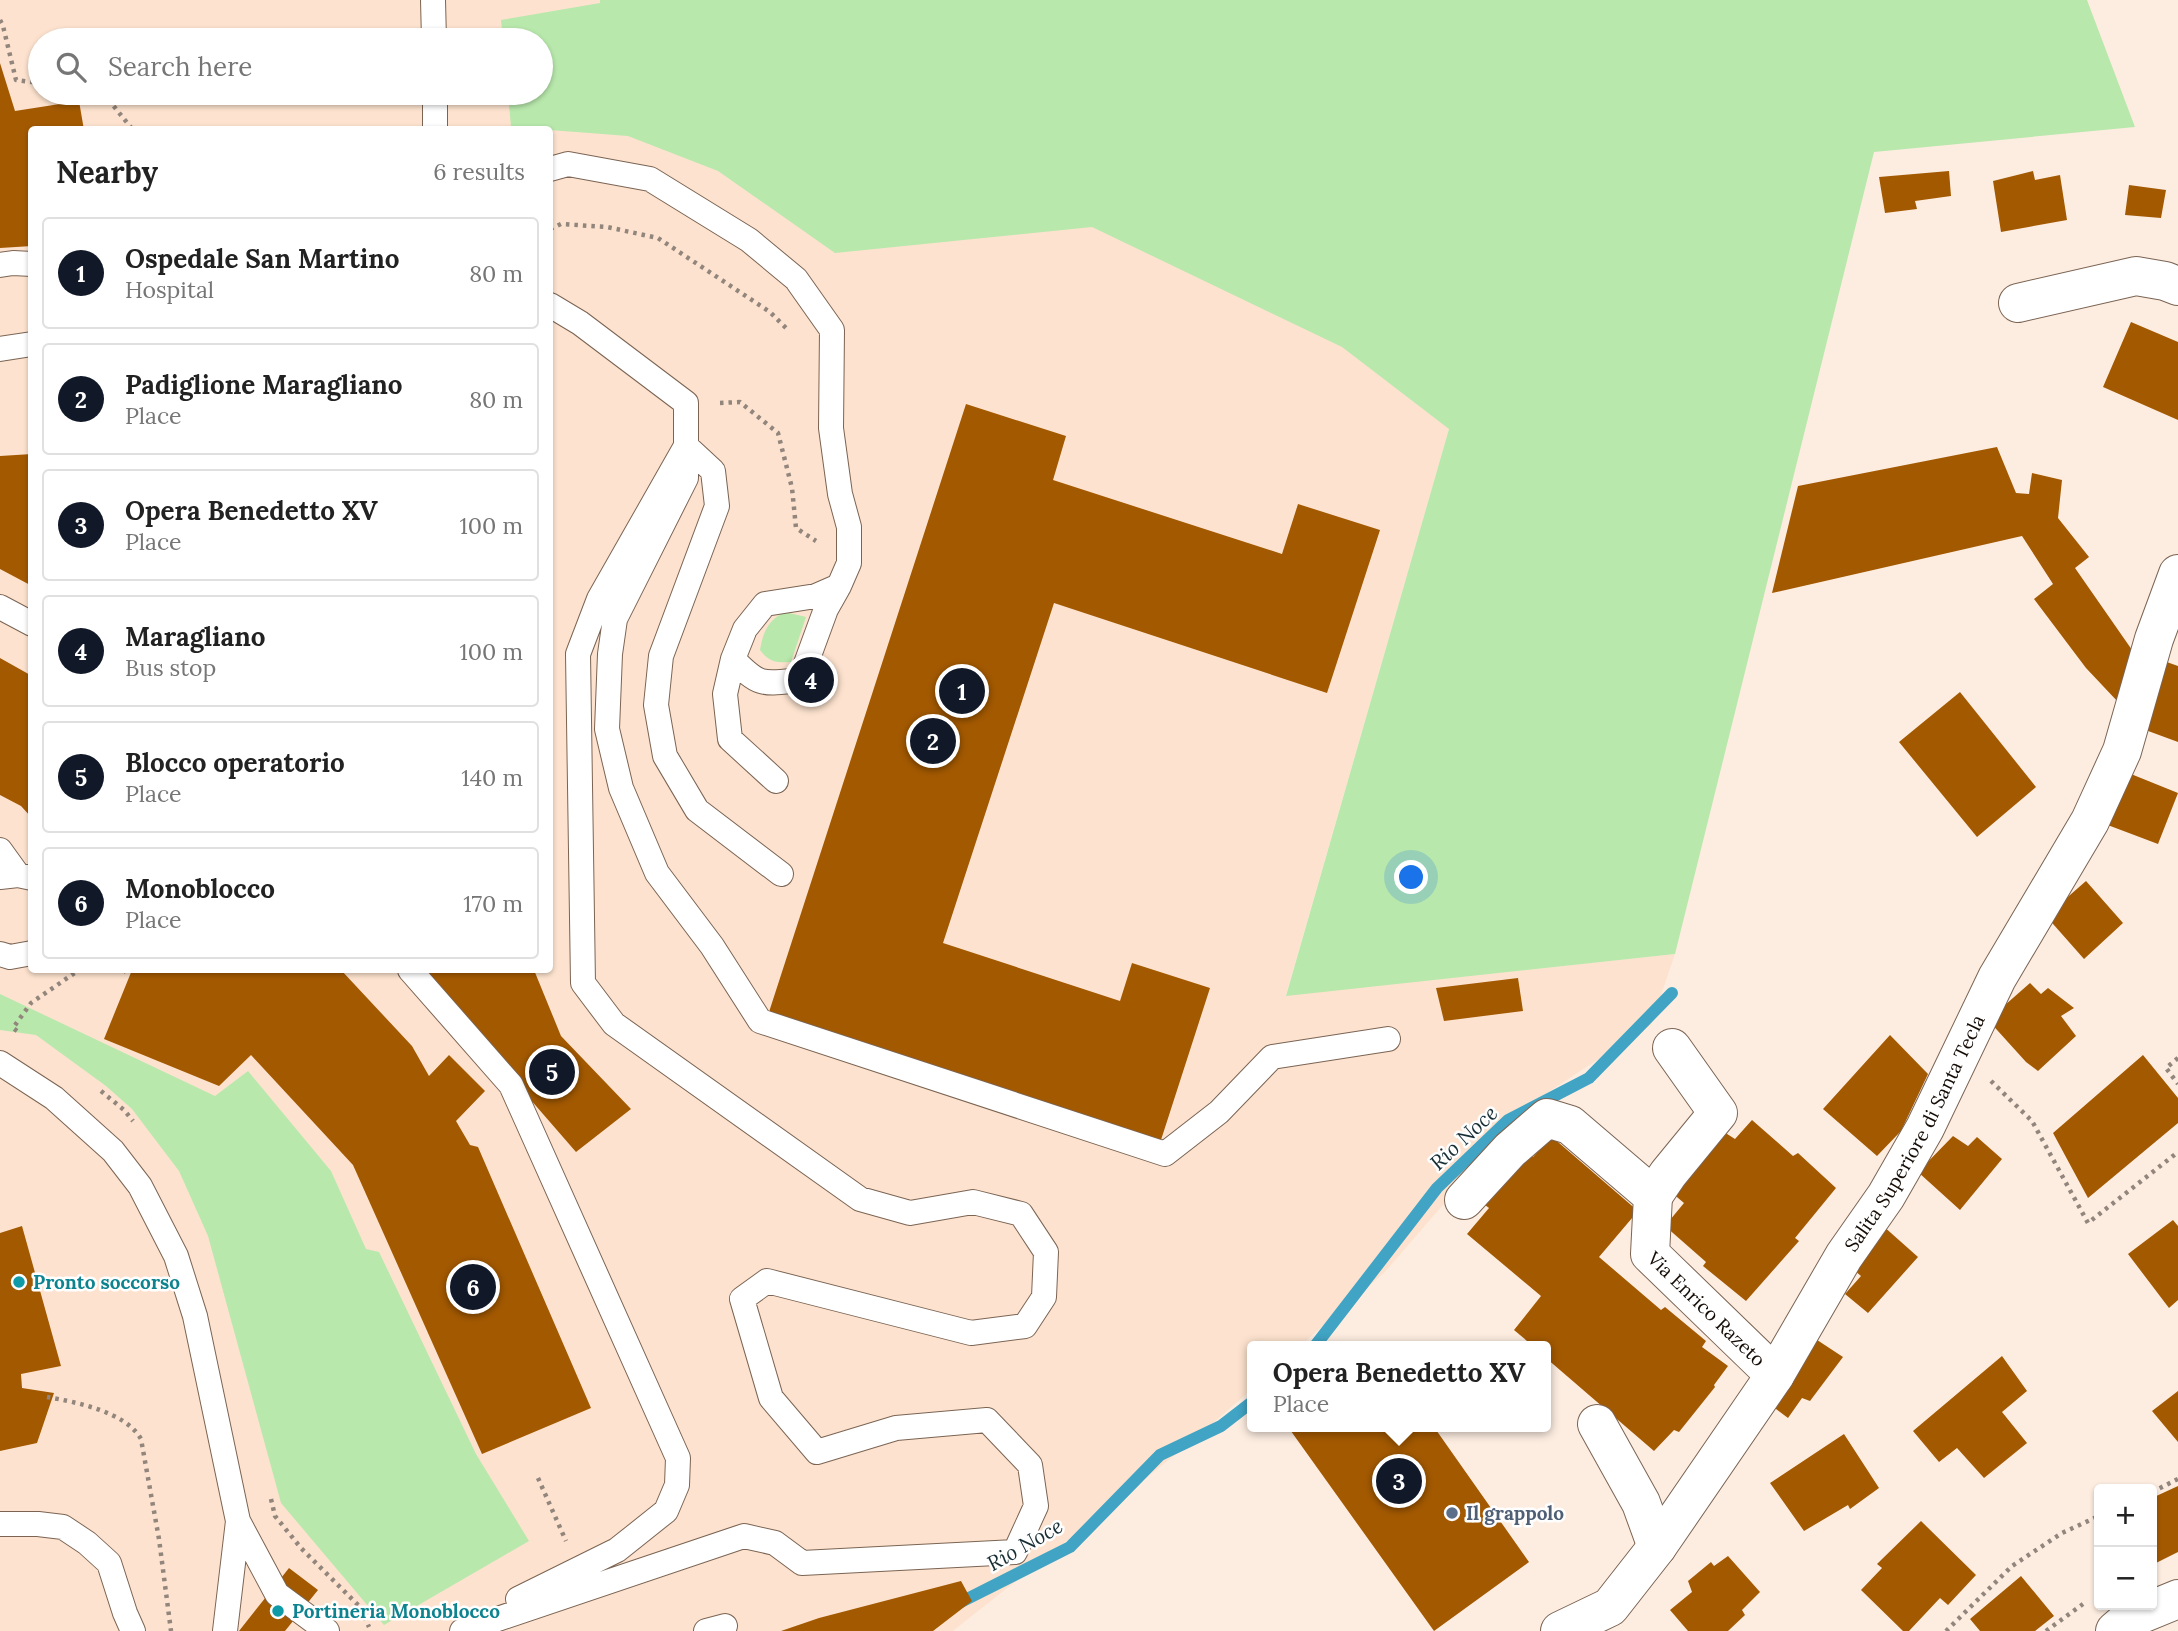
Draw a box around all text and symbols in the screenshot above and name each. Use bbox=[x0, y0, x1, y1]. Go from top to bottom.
search box bbox=[28, 28, 553, 105]
icon: search bbox=[52, 48, 90, 86]
text: Search here bbox=[108, 50, 252, 83]
text: Nearby bbox=[56, 153, 158, 191]
text: 6 results bbox=[433, 157, 525, 186]
text: Ospedale San Martino bbox=[125, 242, 400, 275]
text: 1 bbox=[76, 259, 86, 288]
text: 80 m bbox=[469, 259, 523, 288]
text: Hospital bbox=[125, 275, 214, 304]
text: Padiglione Maragliano bbox=[125, 368, 403, 401]
text: 2 bbox=[75, 385, 87, 414]
text: 80 m bbox=[469, 385, 523, 414]
text: Place bbox=[125, 401, 182, 430]
text: Opera Benedetto XV bbox=[125, 494, 378, 527]
text: 3 bbox=[75, 511, 87, 540]
text: 100 m bbox=[459, 511, 523, 540]
text: Place bbox=[125, 527, 182, 556]
text: Maragliano bbox=[125, 620, 266, 653]
text: 4 bbox=[75, 637, 87, 666]
text: 100 m bbox=[459, 637, 523, 666]
text: Bus stop bbox=[125, 653, 216, 682]
pin: 4 bbox=[788, 654, 834, 706]
pin: 1 bbox=[939, 665, 985, 717]
pin: 2 bbox=[910, 715, 956, 767]
text: Blocco operatorio bbox=[125, 746, 345, 779]
text: 5 bbox=[75, 763, 87, 792]
text: 140 m bbox=[461, 763, 523, 792]
text: Place bbox=[125, 779, 182, 808]
your location bbox=[1394, 860, 1428, 894]
text: Monoblocco bbox=[125, 872, 275, 905]
text: 6 bbox=[74, 889, 88, 918]
text: 170 m bbox=[463, 889, 523, 918]
text: Place bbox=[125, 905, 182, 934]
street label: Salita Superiore di Santa Tecla bbox=[1839, 1010, 1990, 1256]
pin: 5 bbox=[529, 1046, 575, 1098]
water label: Rio Noce bbox=[1424, 1099, 1503, 1176]
street label: Via Enrico Razeto bbox=[1642, 1245, 1771, 1371]
pin: 6 bbox=[450, 1261, 496, 1313]
place label: Pronto soccorso bbox=[33, 1270, 180, 1294]
marker: Pronto soccorso bbox=[11, 1274, 27, 1290]
popup bbox=[1247, 1341, 1551, 1432]
text: Opera Benedetto XV bbox=[1273, 1356, 1525, 1389]
text: Place bbox=[1273, 1389, 1329, 1418]
pin: 3 bbox=[1376, 1455, 1422, 1507]
map controls bbox=[2094, 1484, 2157, 1610]
button: + bbox=[2094, 1484, 2157, 1547]
place label: Il grappolo bbox=[1466, 1501, 1564, 1525]
marker: Il grappolo bbox=[1444, 1505, 1460, 1521]
water label: Rio Noce bbox=[982, 1512, 1067, 1577]
button: − bbox=[2094, 1547, 2157, 1610]
place label: Portineria Monoblocco bbox=[292, 1599, 500, 1623]
marker: Portineria Monoblocco bbox=[270, 1603, 286, 1619]

